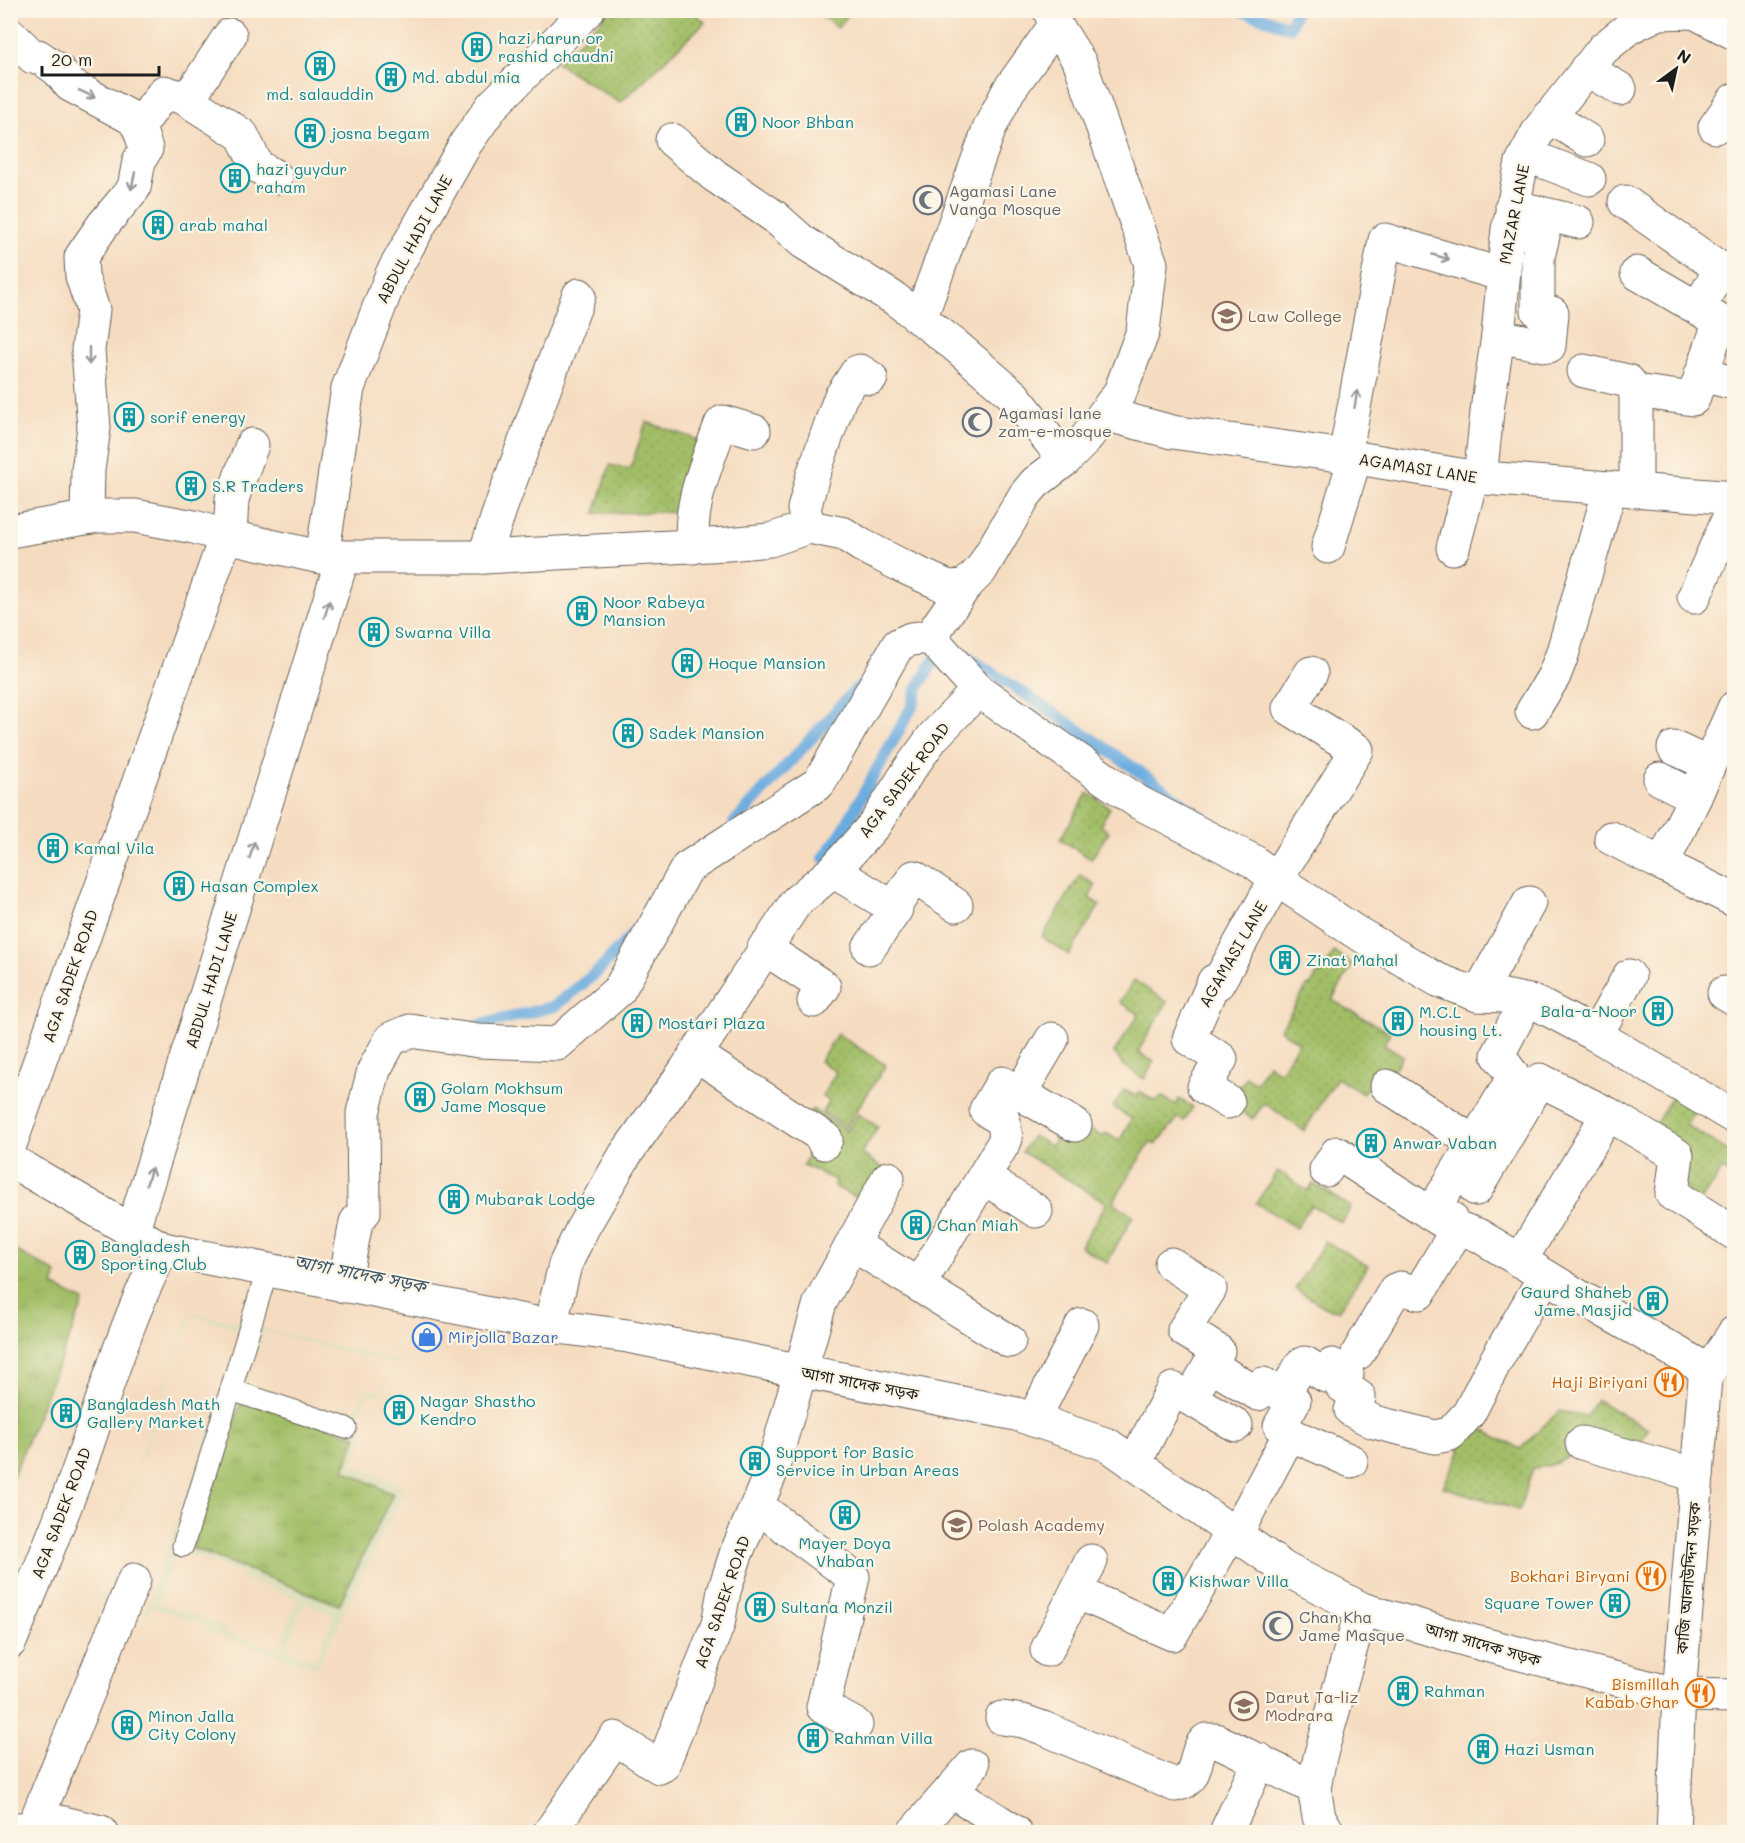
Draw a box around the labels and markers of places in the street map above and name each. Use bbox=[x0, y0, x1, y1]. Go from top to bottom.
place label: hazi harun or rashid chaudni bbox=[498, 27, 614, 66]
building icon: hazi harun or rashid chaudni bbox=[461, 31, 493, 63]
building icon: md. salauddin bbox=[304, 50, 336, 82]
building icon: Md. abdul mia bbox=[375, 61, 407, 93]
place label: Md. abdul mia bbox=[412, 66, 521, 87]
place label: md. salauddin bbox=[266, 83, 374, 104]
building icon: Noor Bhban bbox=[725, 106, 757, 138]
place label: Noor Bhban bbox=[762, 111, 854, 132]
building icon: josna begam bbox=[294, 117, 326, 149]
place label: josna begam bbox=[329, 122, 430, 143]
place label: hazi guydur raham bbox=[256, 158, 347, 197]
building icon: hazi guydur raham bbox=[219, 162, 251, 194]
place label: Agamasi Lane Vanga Mosque bbox=[949, 180, 1061, 219]
mosque icon: Agamasi Lane Vanga Mosque bbox=[912, 184, 944, 216]
building icon: arab mahal bbox=[142, 209, 174, 241]
place label: arab mahal bbox=[179, 214, 268, 235]
school or university icon: Law College bbox=[1211, 300, 1243, 332]
place label: Law College bbox=[1248, 305, 1342, 326]
building icon: sorif energy bbox=[113, 401, 145, 433]
place label: Agamasi lane zam-e-mosque bbox=[998, 402, 1112, 441]
place label: sorif energy bbox=[150, 406, 246, 427]
mosque icon: Agamasi lane zam-e-mosque bbox=[961, 406, 993, 438]
building icon: S.R Traders bbox=[175, 470, 207, 502]
place label: S.R Traders bbox=[212, 475, 304, 496]
place label: Noor Rabeya Mansion bbox=[603, 591, 706, 630]
building icon: Noor Rabeya Mansion bbox=[566, 595, 598, 627]
building icon: Swarna Villa bbox=[358, 616, 390, 648]
place label: Swarna Villa bbox=[395, 621, 492, 642]
building icon: Hoque Mansion bbox=[671, 647, 703, 679]
place label: Hoque Mansion bbox=[708, 652, 826, 673]
building icon: Sadek Mansion bbox=[612, 717, 644, 749]
place label: Sadek Mansion bbox=[649, 722, 764, 743]
building icon: Kamal Vila bbox=[37, 832, 69, 864]
place label: Kamal Vila bbox=[74, 837, 155, 858]
building icon: Hasan Complex bbox=[163, 870, 195, 902]
place label: Hasan Complex bbox=[200, 875, 319, 896]
building icon: Zinat Mahal bbox=[1269, 944, 1301, 976]
place label: Zinat Mahal bbox=[1306, 949, 1398, 970]
building icon: Bala-a-Noor bbox=[1642, 995, 1674, 1027]
place label: Bala-a-Noor bbox=[1541, 1000, 1637, 1021]
place label: M.C.L housing Lt. bbox=[1419, 1001, 1502, 1040]
building icon: M.C.L housing Lt. bbox=[1382, 1005, 1414, 1037]
building icon: Mostari Plaza bbox=[621, 1007, 653, 1039]
place label: Mostari Plaza bbox=[658, 1012, 766, 1033]
place label: Golam Mokhsum Jame Mosque bbox=[441, 1077, 563, 1116]
building icon: Golam Mokhsum Jame Mosque bbox=[404, 1081, 436, 1113]
building icon: Anwar Vaban bbox=[1355, 1127, 1387, 1159]
place label: Anwar Vaban bbox=[1392, 1132, 1497, 1153]
building icon: Mubarak Lodge bbox=[438, 1183, 470, 1215]
place label: Mubarak Lodge bbox=[475, 1188, 596, 1209]
building icon: Chan Miah bbox=[900, 1209, 932, 1241]
place label: Chan Miah bbox=[937, 1214, 1018, 1235]
place label: Bangladesh Sporting Club bbox=[101, 1235, 207, 1274]
building icon: Bangladesh Sporting Club bbox=[64, 1239, 96, 1271]
place label: Gaurd Shaheb Jame Masjid bbox=[1521, 1281, 1632, 1320]
building icon: Gaurd Shaheb Jame Masjid bbox=[1637, 1285, 1669, 1317]
shop icon: Mirjolla Bazar bbox=[411, 1321, 443, 1353]
place label: Mirjolla Bazar bbox=[448, 1326, 558, 1347]
restaurant icon: Haji Biriyani bbox=[1653, 1366, 1685, 1398]
place label: Haji Biriyani bbox=[1551, 1371, 1648, 1392]
place label: Nagar Shastho Kendro bbox=[420, 1390, 536, 1429]
place label: Bangladesh Math Gallery Market bbox=[87, 1393, 220, 1432]
building icon: Nagar Shastho Kendro bbox=[383, 1394, 415, 1426]
building icon: Bangladesh Math Gallery Market bbox=[50, 1397, 82, 1429]
place label: Support for Basic Service in Urban Areas bbox=[776, 1441, 959, 1480]
building icon: Support for Basic Service in Urban Areas bbox=[739, 1445, 771, 1477]
building icon: Mayer Doya Vhaban bbox=[829, 1499, 861, 1531]
school or university icon: Polash Academy bbox=[941, 1509, 973, 1541]
place label: Polash Academy bbox=[978, 1514, 1105, 1535]
place label: Mayer Doya Vhaban bbox=[799, 1532, 891, 1571]
restaurant icon: Bokhari Biryani bbox=[1635, 1560, 1667, 1592]
building icon: Kishwar Villa bbox=[1152, 1565, 1184, 1597]
place label: Bokhari Biryani bbox=[1510, 1565, 1630, 1586]
place label: Kishwar Villa bbox=[1189, 1570, 1289, 1591]
building icon: Square Tower bbox=[1599, 1587, 1631, 1619]
building icon: Sultana Monzil bbox=[744, 1591, 776, 1623]
place label: Square Tower bbox=[1484, 1592, 1594, 1613]
place label: Sultana Monzil bbox=[781, 1596, 893, 1617]
place label: Chan Kha Jame Masque bbox=[1299, 1606, 1405, 1645]
mosque icon: Chan Kha Jame Masque bbox=[1262, 1610, 1294, 1642]
place label: Bismillah Kabab Ghar bbox=[1585, 1673, 1679, 1712]
building icon: Rahman bbox=[1387, 1675, 1419, 1707]
restaurant icon: Bismillah Kabab Ghar bbox=[1684, 1677, 1716, 1709]
place label: Rahman bbox=[1424, 1680, 1485, 1701]
place label: Darut Ta-liz Modrara bbox=[1265, 1686, 1358, 1725]
school or university icon: Darut Ta-liz Modrara bbox=[1228, 1690, 1260, 1722]
place label: Minon Jalla City Colony bbox=[148, 1705, 236, 1744]
building icon: Minon Jalla City Colony bbox=[111, 1709, 143, 1741]
building icon: Rahman Villa bbox=[797, 1722, 829, 1754]
place label: Rahman Villa bbox=[834, 1727, 933, 1748]
building icon: Hazi Usman bbox=[1467, 1733, 1499, 1765]
place label: Hazi Usman bbox=[1504, 1738, 1594, 1759]

